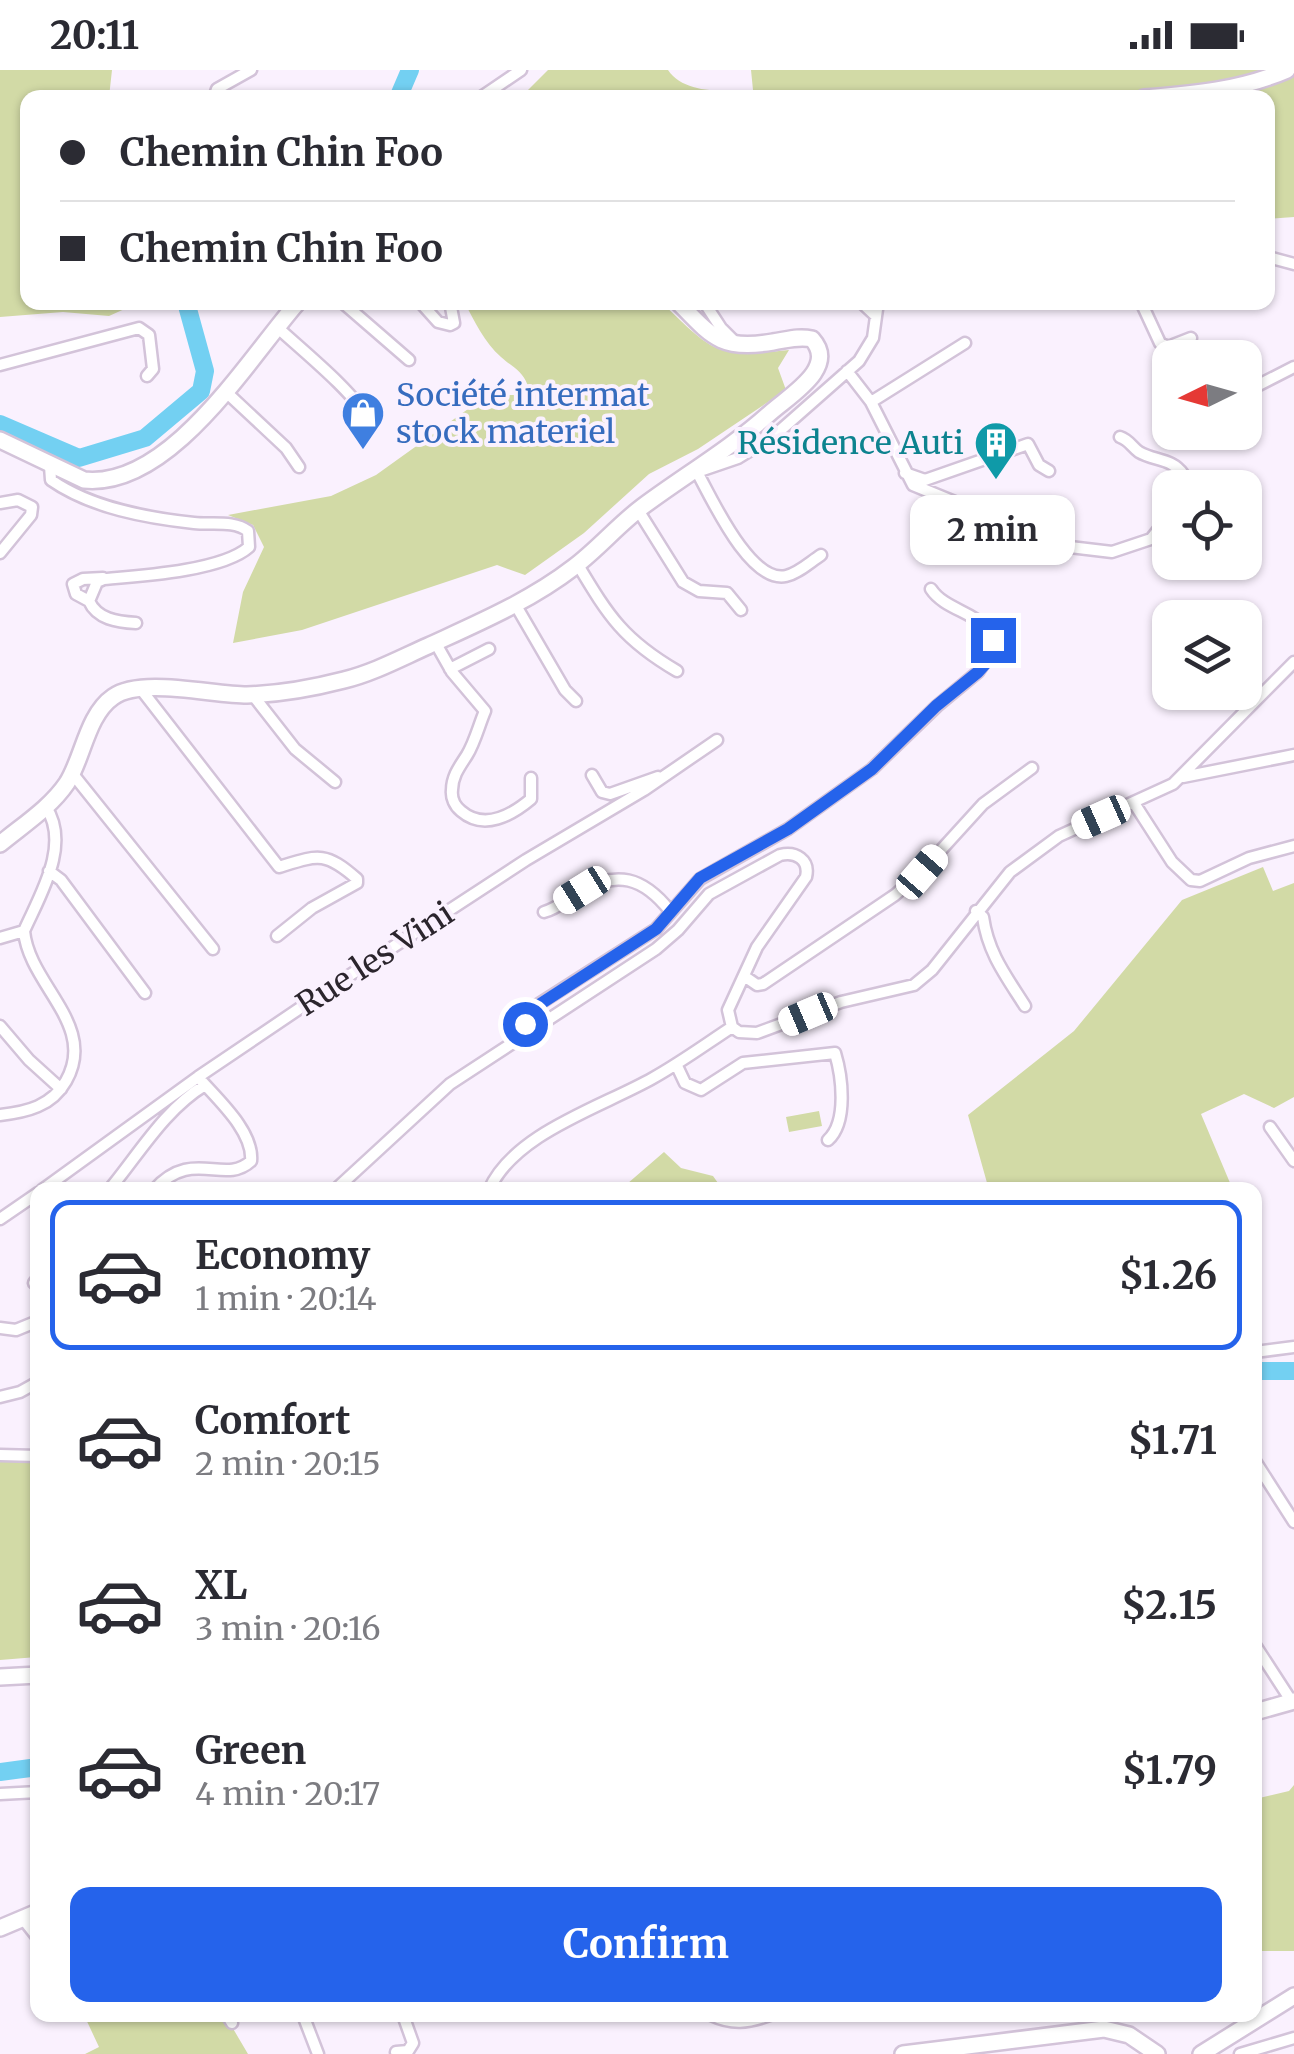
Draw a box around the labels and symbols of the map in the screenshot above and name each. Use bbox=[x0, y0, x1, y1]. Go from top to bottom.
north arrow bbox=[1152, 340, 1262, 450]
place label: Société intermat stock materiel bbox=[396, 375, 650, 452]
shop icon: Société intermat stock materiel bbox=[340, 390, 386, 451]
building icon: Résidence Auti bbox=[973, 420, 1019, 481]
place label: Résidence Auti bbox=[737, 423, 964, 463]
callout: 2 min bbox=[910, 495, 1076, 565]
route end bbox=[971, 618, 1016, 663]
car bbox=[1067, 791, 1135, 843]
car bbox=[891, 840, 953, 904]
car bbox=[549, 861, 615, 919]
street label: Rue les Vini bbox=[289, 893, 461, 1025]
car bbox=[775, 988, 841, 1040]
route start bbox=[503, 1002, 548, 1047]

